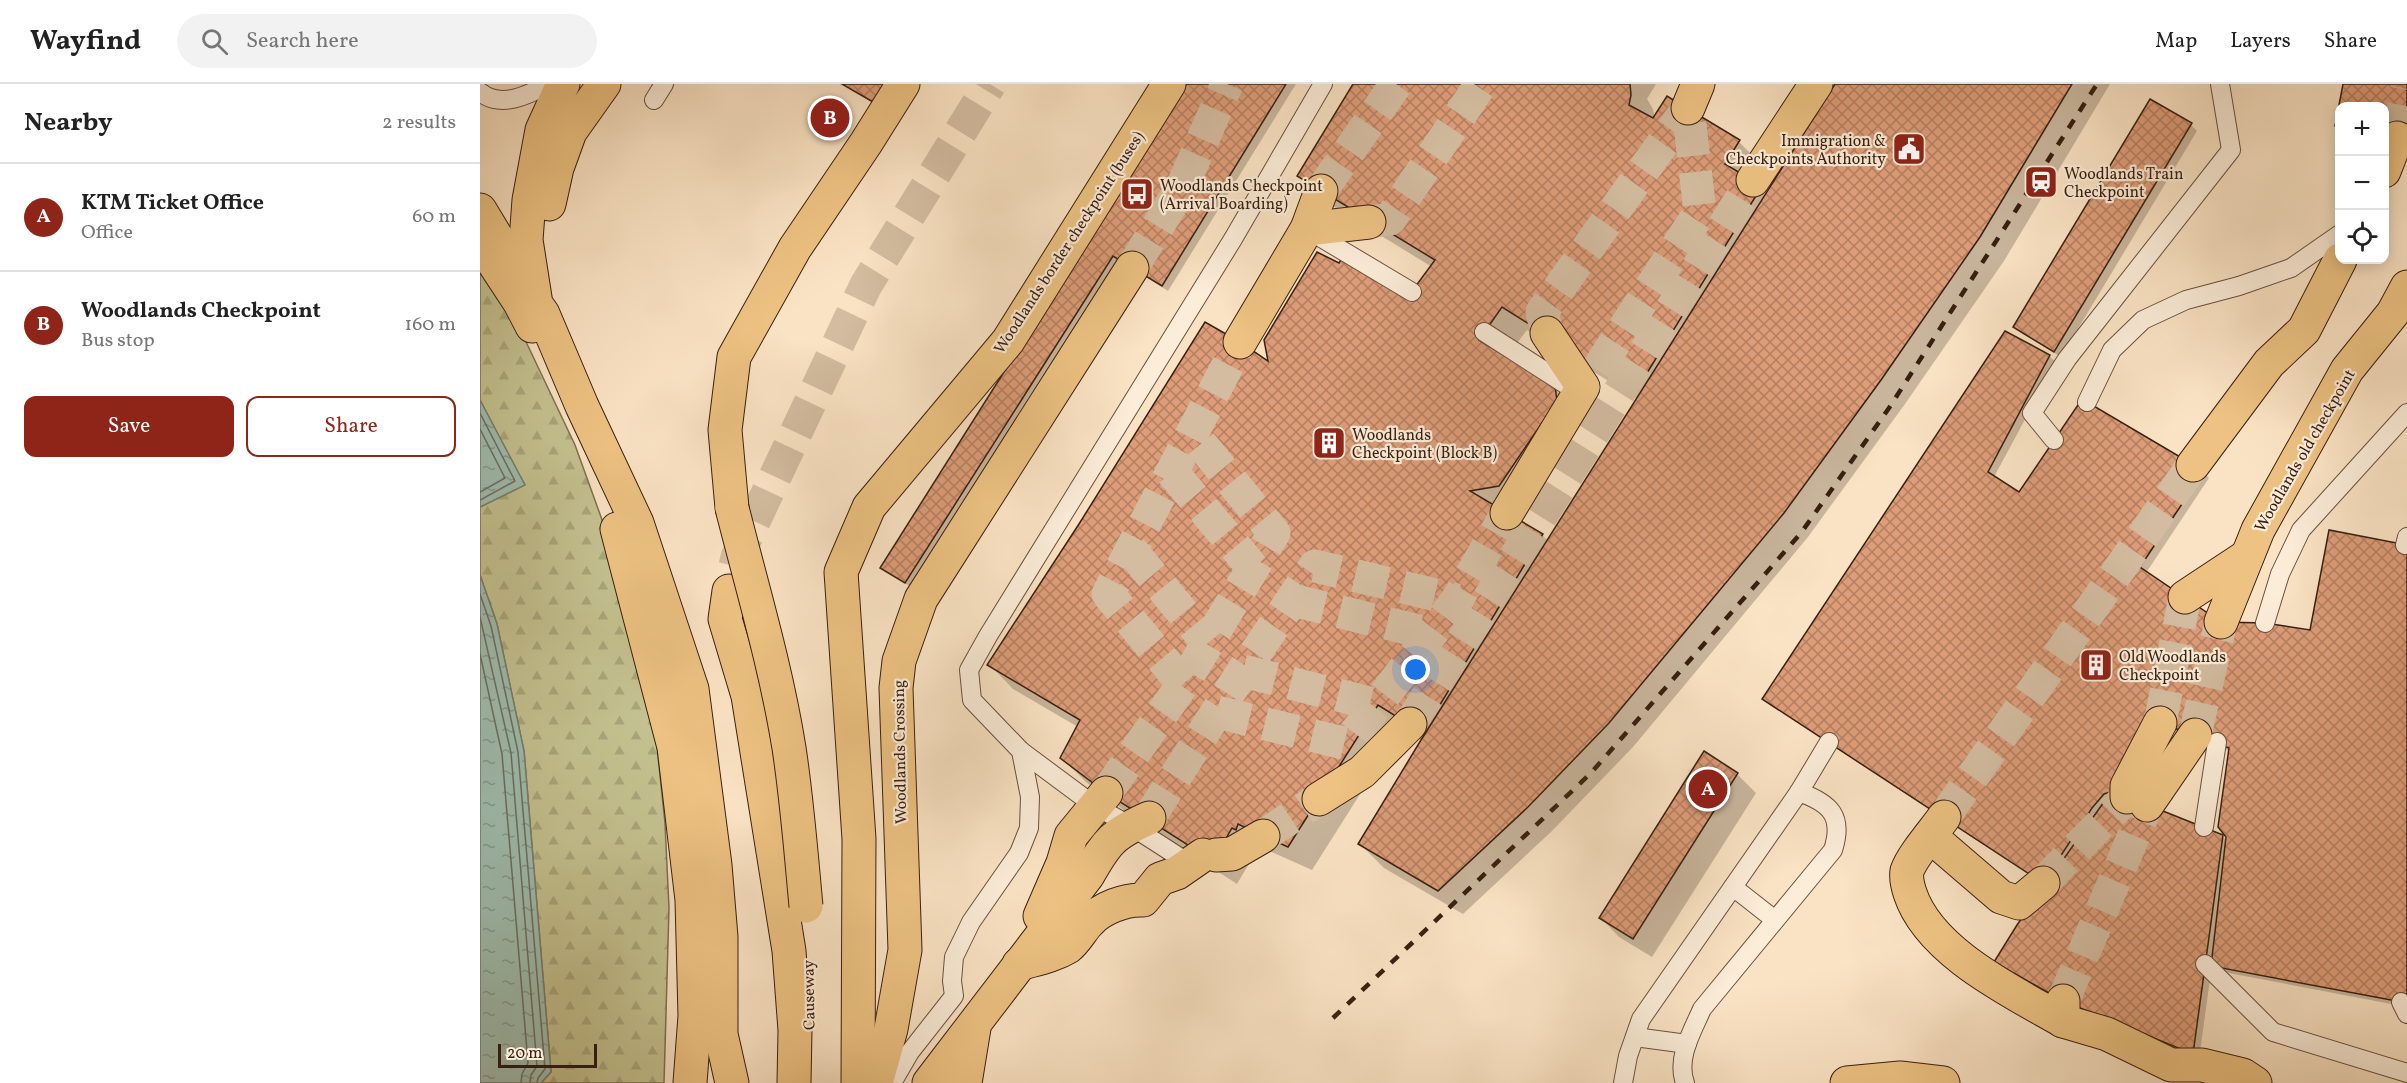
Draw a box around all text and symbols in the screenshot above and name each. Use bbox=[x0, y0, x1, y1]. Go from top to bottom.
search box bbox=[177, 14, 597, 68]
text: Wayfind bbox=[30, 22, 141, 61]
icon: search bbox=[198, 25, 231, 58]
text: Search here bbox=[246, 26, 359, 57]
text: Map bbox=[2155, 27, 2197, 56]
text: Layers bbox=[2230, 27, 2291, 56]
text: Share bbox=[2324, 27, 2377, 56]
pin: B bbox=[810, 96, 850, 141]
map controls bbox=[2335, 102, 2389, 264]
button: + bbox=[2335, 102, 2389, 156]
text: Nearby bbox=[24, 105, 113, 141]
text: 2 results bbox=[382, 109, 456, 137]
street label: Woodlands border checkpoint (buses) bbox=[989, 127, 1150, 359]
place label: Immigration & Checkpoints Authority bbox=[1726, 131, 1886, 171]
public building icon: Immigration & Checkpoints Authority bbox=[1891, 131, 1927, 167]
button: − bbox=[2335, 156, 2389, 210]
station icon: Woodlands Train Checkpoint bbox=[2023, 164, 2059, 200]
place label: Woodlands Train Checkpoint bbox=[2064, 164, 2183, 204]
bus stop icon: Woodlands Checkpoint (Arrival Boarding) bbox=[1119, 176, 1155, 212]
place label: Woodlands Checkpoint (Arrival Boarding) bbox=[1160, 176, 1323, 216]
text: KTM Ticket Office bbox=[81, 188, 264, 219]
text: A bbox=[36, 203, 51, 231]
text: 60 m bbox=[412, 203, 456, 231]
button: locate bbox=[2335, 210, 2389, 264]
text: Office bbox=[81, 219, 133, 247]
text: Woodlands Checkpoint bbox=[81, 296, 321, 327]
text: B bbox=[37, 311, 50, 339]
text: 160 m bbox=[404, 311, 456, 339]
text: Bus stop bbox=[81, 327, 155, 355]
street label: Woodlands old checkpoint bbox=[2250, 365, 2362, 536]
button: Save bbox=[24, 396, 234, 457]
button: Share bbox=[246, 396, 456, 457]
building icon: Woodlands Checkpoint (Block B) bbox=[1311, 425, 1347, 461]
place label: Woodlands Checkpoint (Block B) bbox=[1352, 425, 1497, 465]
building icon: Old Woodlands Checkpoint bbox=[2078, 647, 2114, 683]
place label: Old Woodlands Checkpoint bbox=[2119, 647, 2226, 687]
your location bbox=[1401, 655, 1430, 684]
street label: Woodlands Crossing bbox=[889, 680, 913, 824]
pin: A bbox=[1688, 766, 1728, 812]
street label: Causeway bbox=[798, 959, 822, 1030]
scale bar bbox=[498, 1041, 597, 1068]
text: 20 m bbox=[507, 1043, 542, 1065]

